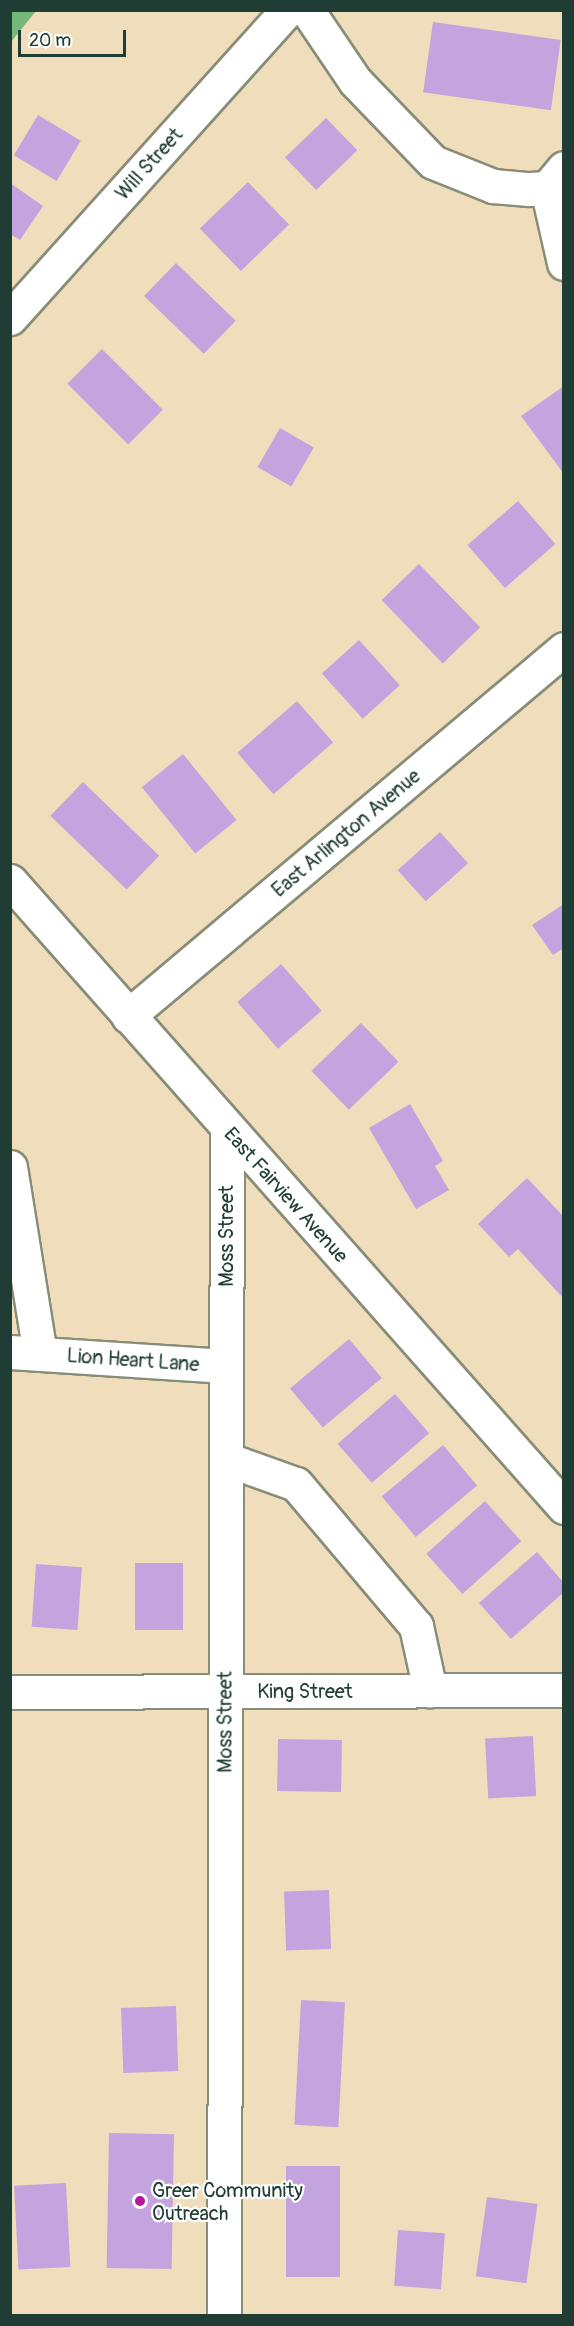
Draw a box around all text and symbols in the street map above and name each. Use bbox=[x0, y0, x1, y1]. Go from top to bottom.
scale bar bbox=[21, 18, 129, 56]
text: 20 m bbox=[29, 29, 71, 52]
street label: Will Street bbox=[110, 123, 188, 205]
street label: East Arlington Avenue bbox=[267, 764, 425, 902]
street label: East Fairview Avenue bbox=[219, 1122, 353, 1268]
street label: Moss Street bbox=[214, 1185, 238, 1287]
street label: Lion Heart Lane bbox=[66, 1343, 200, 1377]
street label: Moss Street bbox=[213, 1671, 237, 1773]
street label: King Street bbox=[257, 1679, 353, 1703]
place label: Greer Community Outreach bbox=[152, 2178, 303, 2225]
marker: Greer Community Outreach bbox=[133, 2194, 147, 2208]

